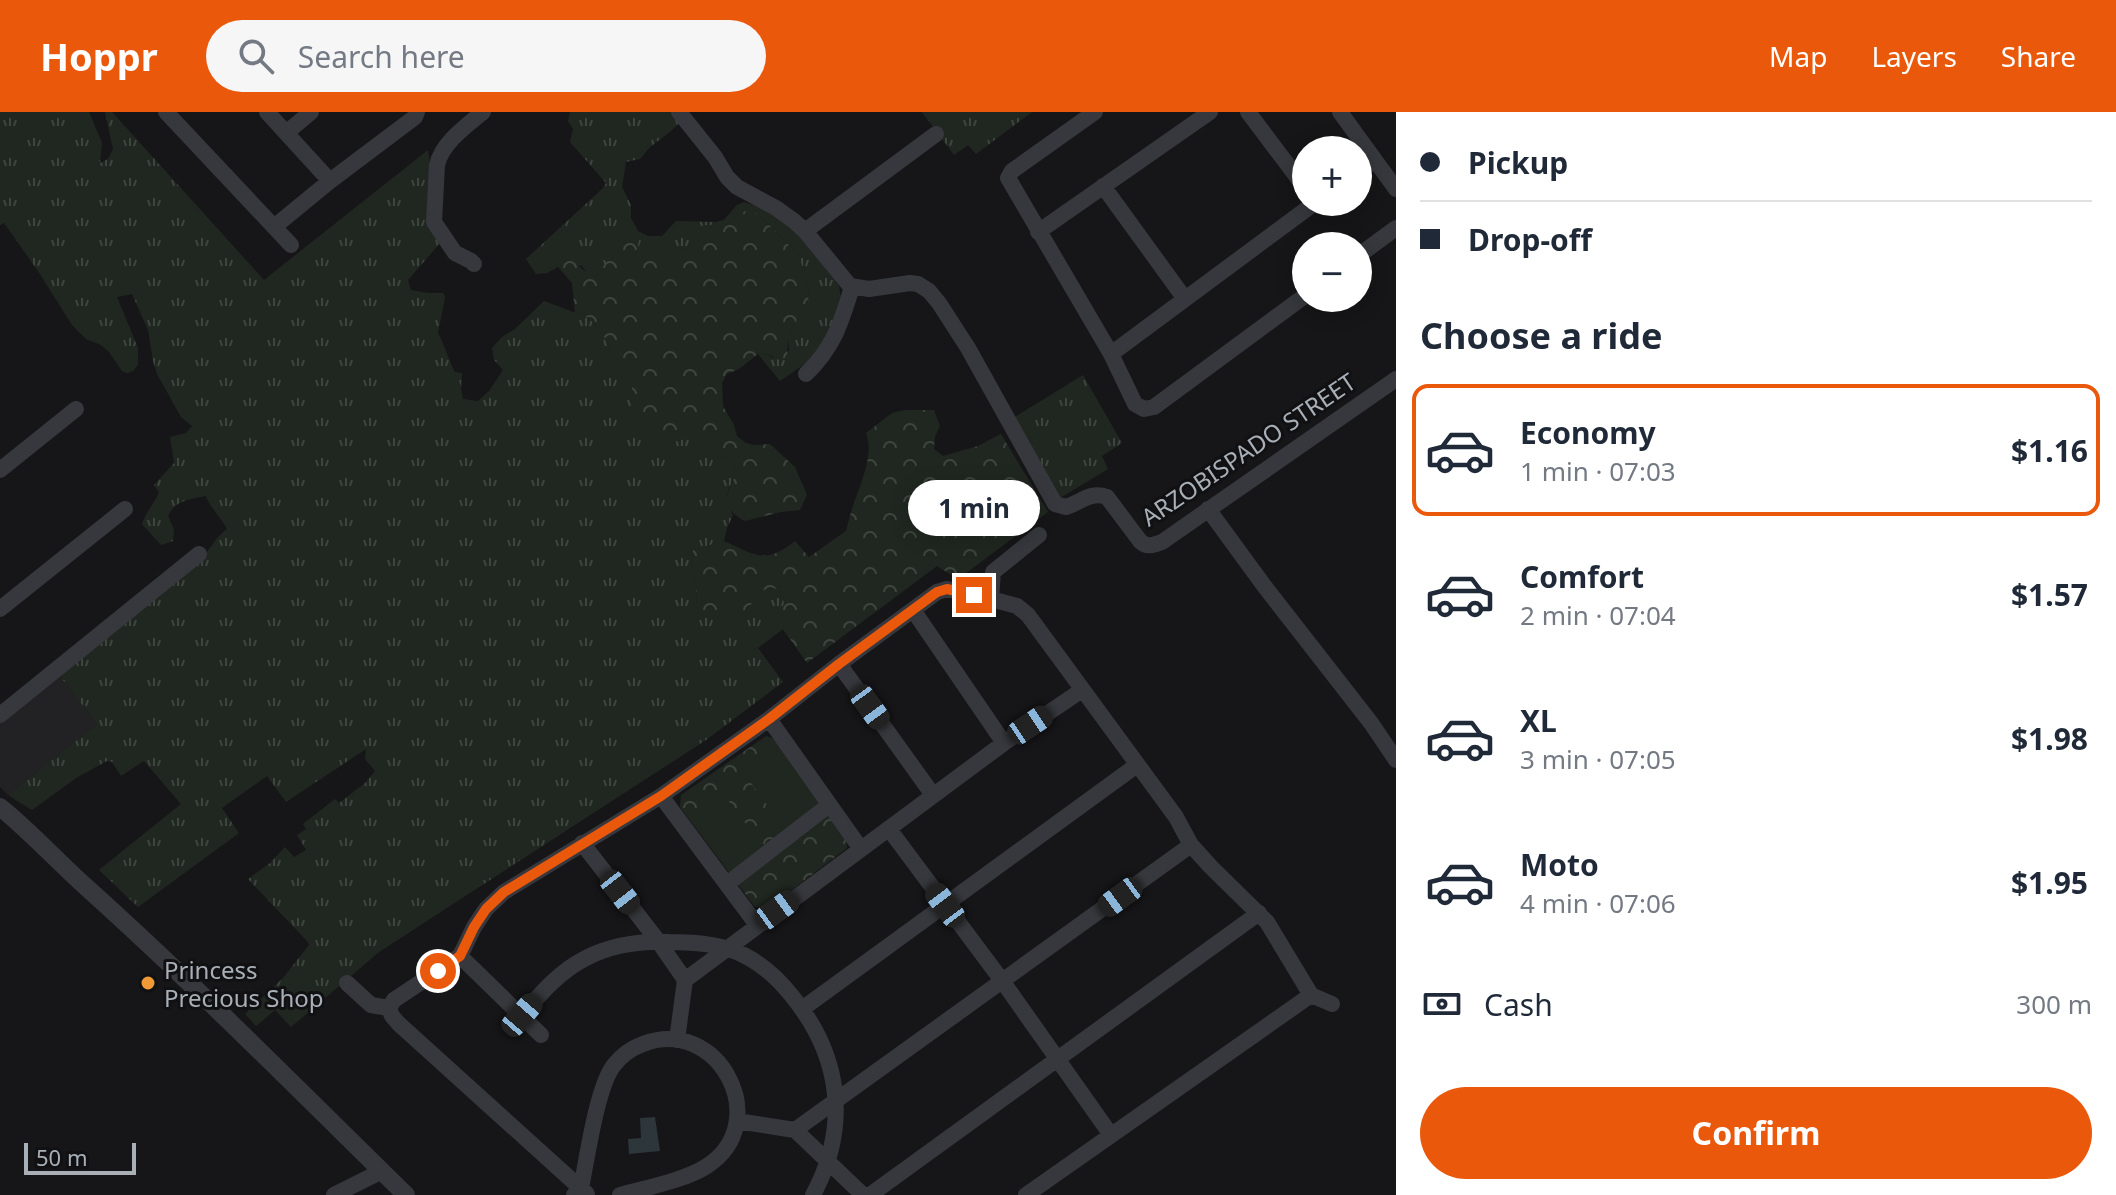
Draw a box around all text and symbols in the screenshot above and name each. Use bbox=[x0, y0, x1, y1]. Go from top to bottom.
search box bbox=[206, 20, 766, 92]
text: Hoppr bbox=[40, 30, 158, 82]
icon: search bbox=[234, 34, 278, 78]
text: Search here bbox=[298, 36, 465, 77]
text: Map bbox=[1769, 37, 1827, 75]
text: Layers bbox=[1871, 37, 1957, 75]
text: Share bbox=[2001, 37, 2076, 75]
map controls bbox=[1292, 136, 1372, 312]
button: + bbox=[1292, 136, 1372, 216]
text: Pickup bbox=[1468, 142, 1568, 183]
text: Drop-off bbox=[1468, 219, 1592, 260]
button: − bbox=[1292, 232, 1372, 312]
text: Choose a ride bbox=[1420, 311, 1662, 360]
street label: ARZOBISPADO STREET bbox=[1134, 364, 1362, 533]
text: Economy bbox=[1520, 412, 1656, 453]
icon: car bbox=[1424, 414, 1496, 486]
text: $1.16 bbox=[2011, 430, 2088, 471]
text: 1 min · 07:03 bbox=[1520, 453, 1676, 489]
callout: 1 min bbox=[908, 479, 1040, 535]
text: 1 min bbox=[938, 490, 1010, 526]
text: Comfort bbox=[1520, 556, 1644, 597]
icon: car bbox=[1424, 558, 1496, 630]
text: $1.57 bbox=[2011, 574, 2088, 615]
route end bbox=[956, 577, 992, 613]
text: 2 min · 07:04 bbox=[1520, 597, 1676, 633]
car bbox=[846, 681, 894, 733]
text: XL bbox=[1520, 700, 1557, 741]
car bbox=[1003, 702, 1057, 748]
icon: car bbox=[1424, 702, 1496, 774]
text: $1.98 bbox=[2011, 718, 2088, 759]
text: 3 min · 07:05 bbox=[1520, 741, 1676, 777]
text: Moto bbox=[1520, 844, 1599, 885]
icon: car bbox=[1424, 846, 1496, 918]
text: $1.95 bbox=[2011, 862, 2088, 903]
car bbox=[596, 866, 644, 918]
car bbox=[1094, 873, 1146, 921]
car bbox=[921, 879, 969, 931]
text: 4 min · 07:06 bbox=[1520, 885, 1676, 921]
car bbox=[751, 886, 803, 934]
place label: Princess Precious Shop bbox=[164, 953, 324, 1014]
route start bbox=[420, 953, 456, 989]
marker: Princess Precious Shop bbox=[139, 974, 157, 992]
icon: cash bbox=[1420, 982, 1464, 1026]
text: Cash bbox=[1484, 984, 1553, 1025]
text: 300 m bbox=[2016, 986, 2092, 1022]
car bbox=[497, 989, 547, 1041]
button: Confirm bbox=[1420, 1087, 2092, 1179]
scale bar bbox=[24, 1139, 136, 1175]
text: 50 m bbox=[36, 1142, 87, 1172]

